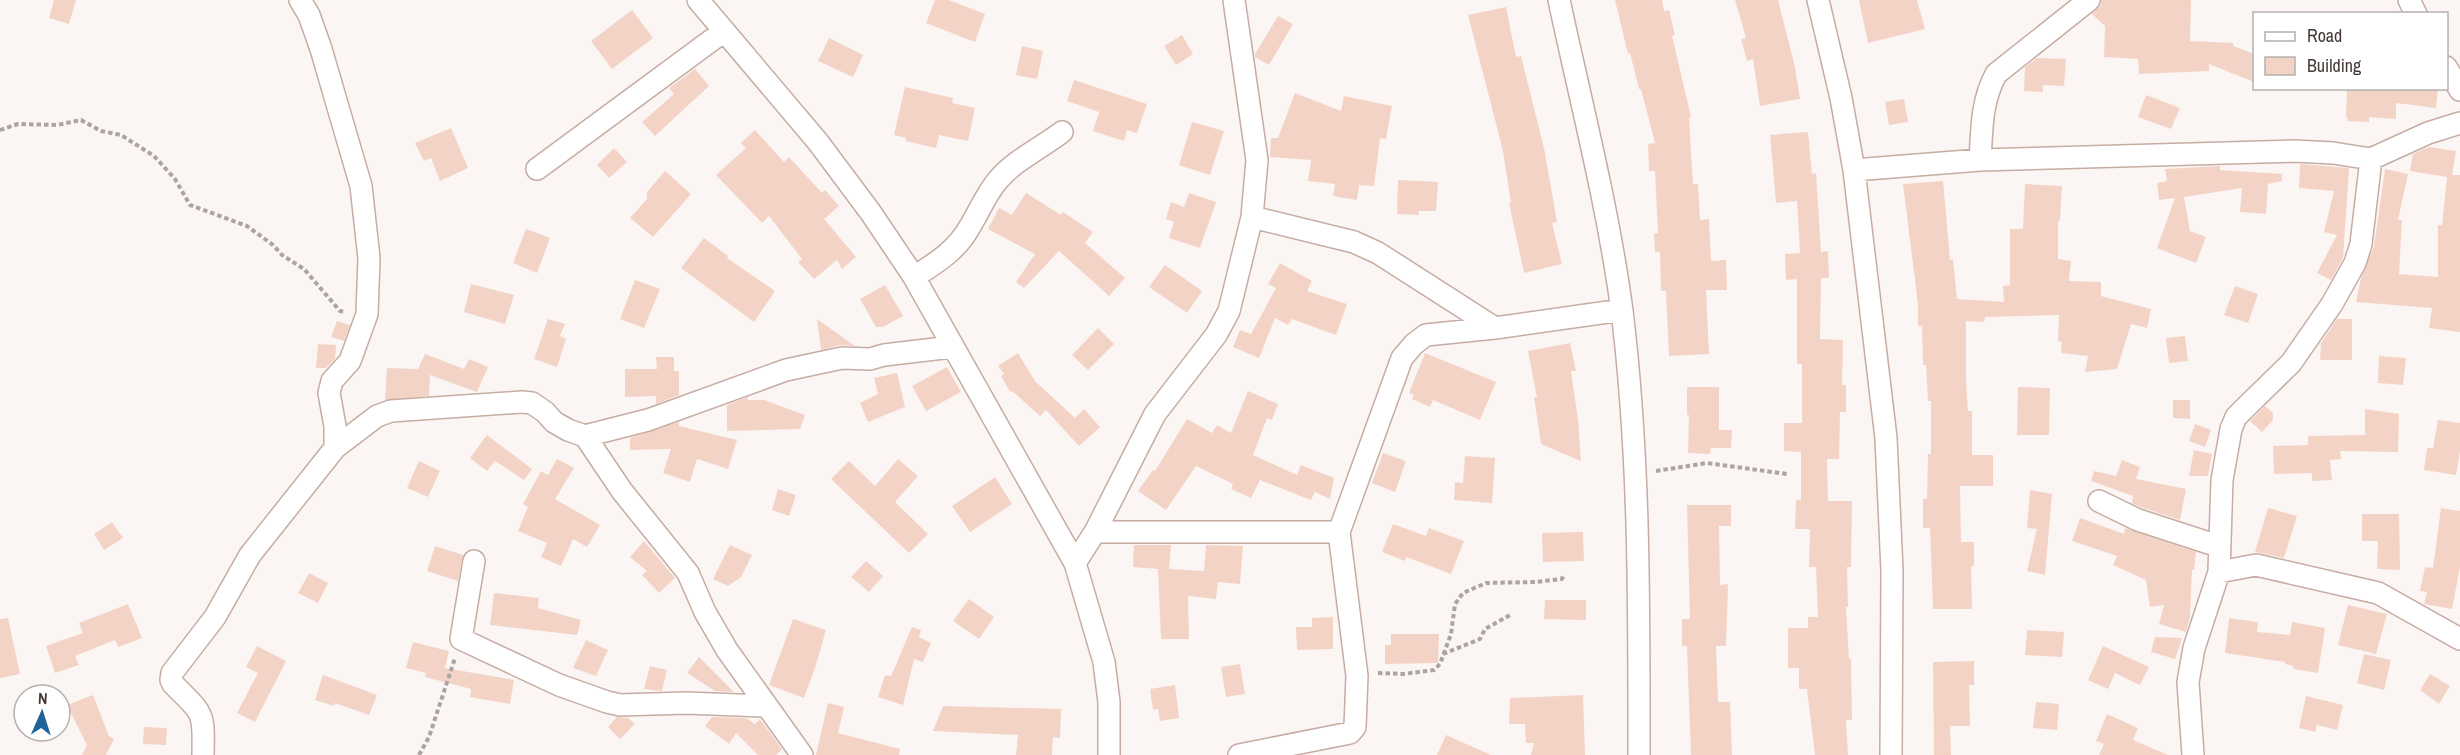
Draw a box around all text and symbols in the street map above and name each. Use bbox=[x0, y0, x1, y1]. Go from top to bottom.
legend bbox=[2253, 12, 2448, 90]
text: Road bbox=[2307, 23, 2342, 48]
text: Building bbox=[2307, 53, 2362, 78]
north arrow bbox=[12, 683, 72, 743]
text: N bbox=[37, 687, 48, 709]

